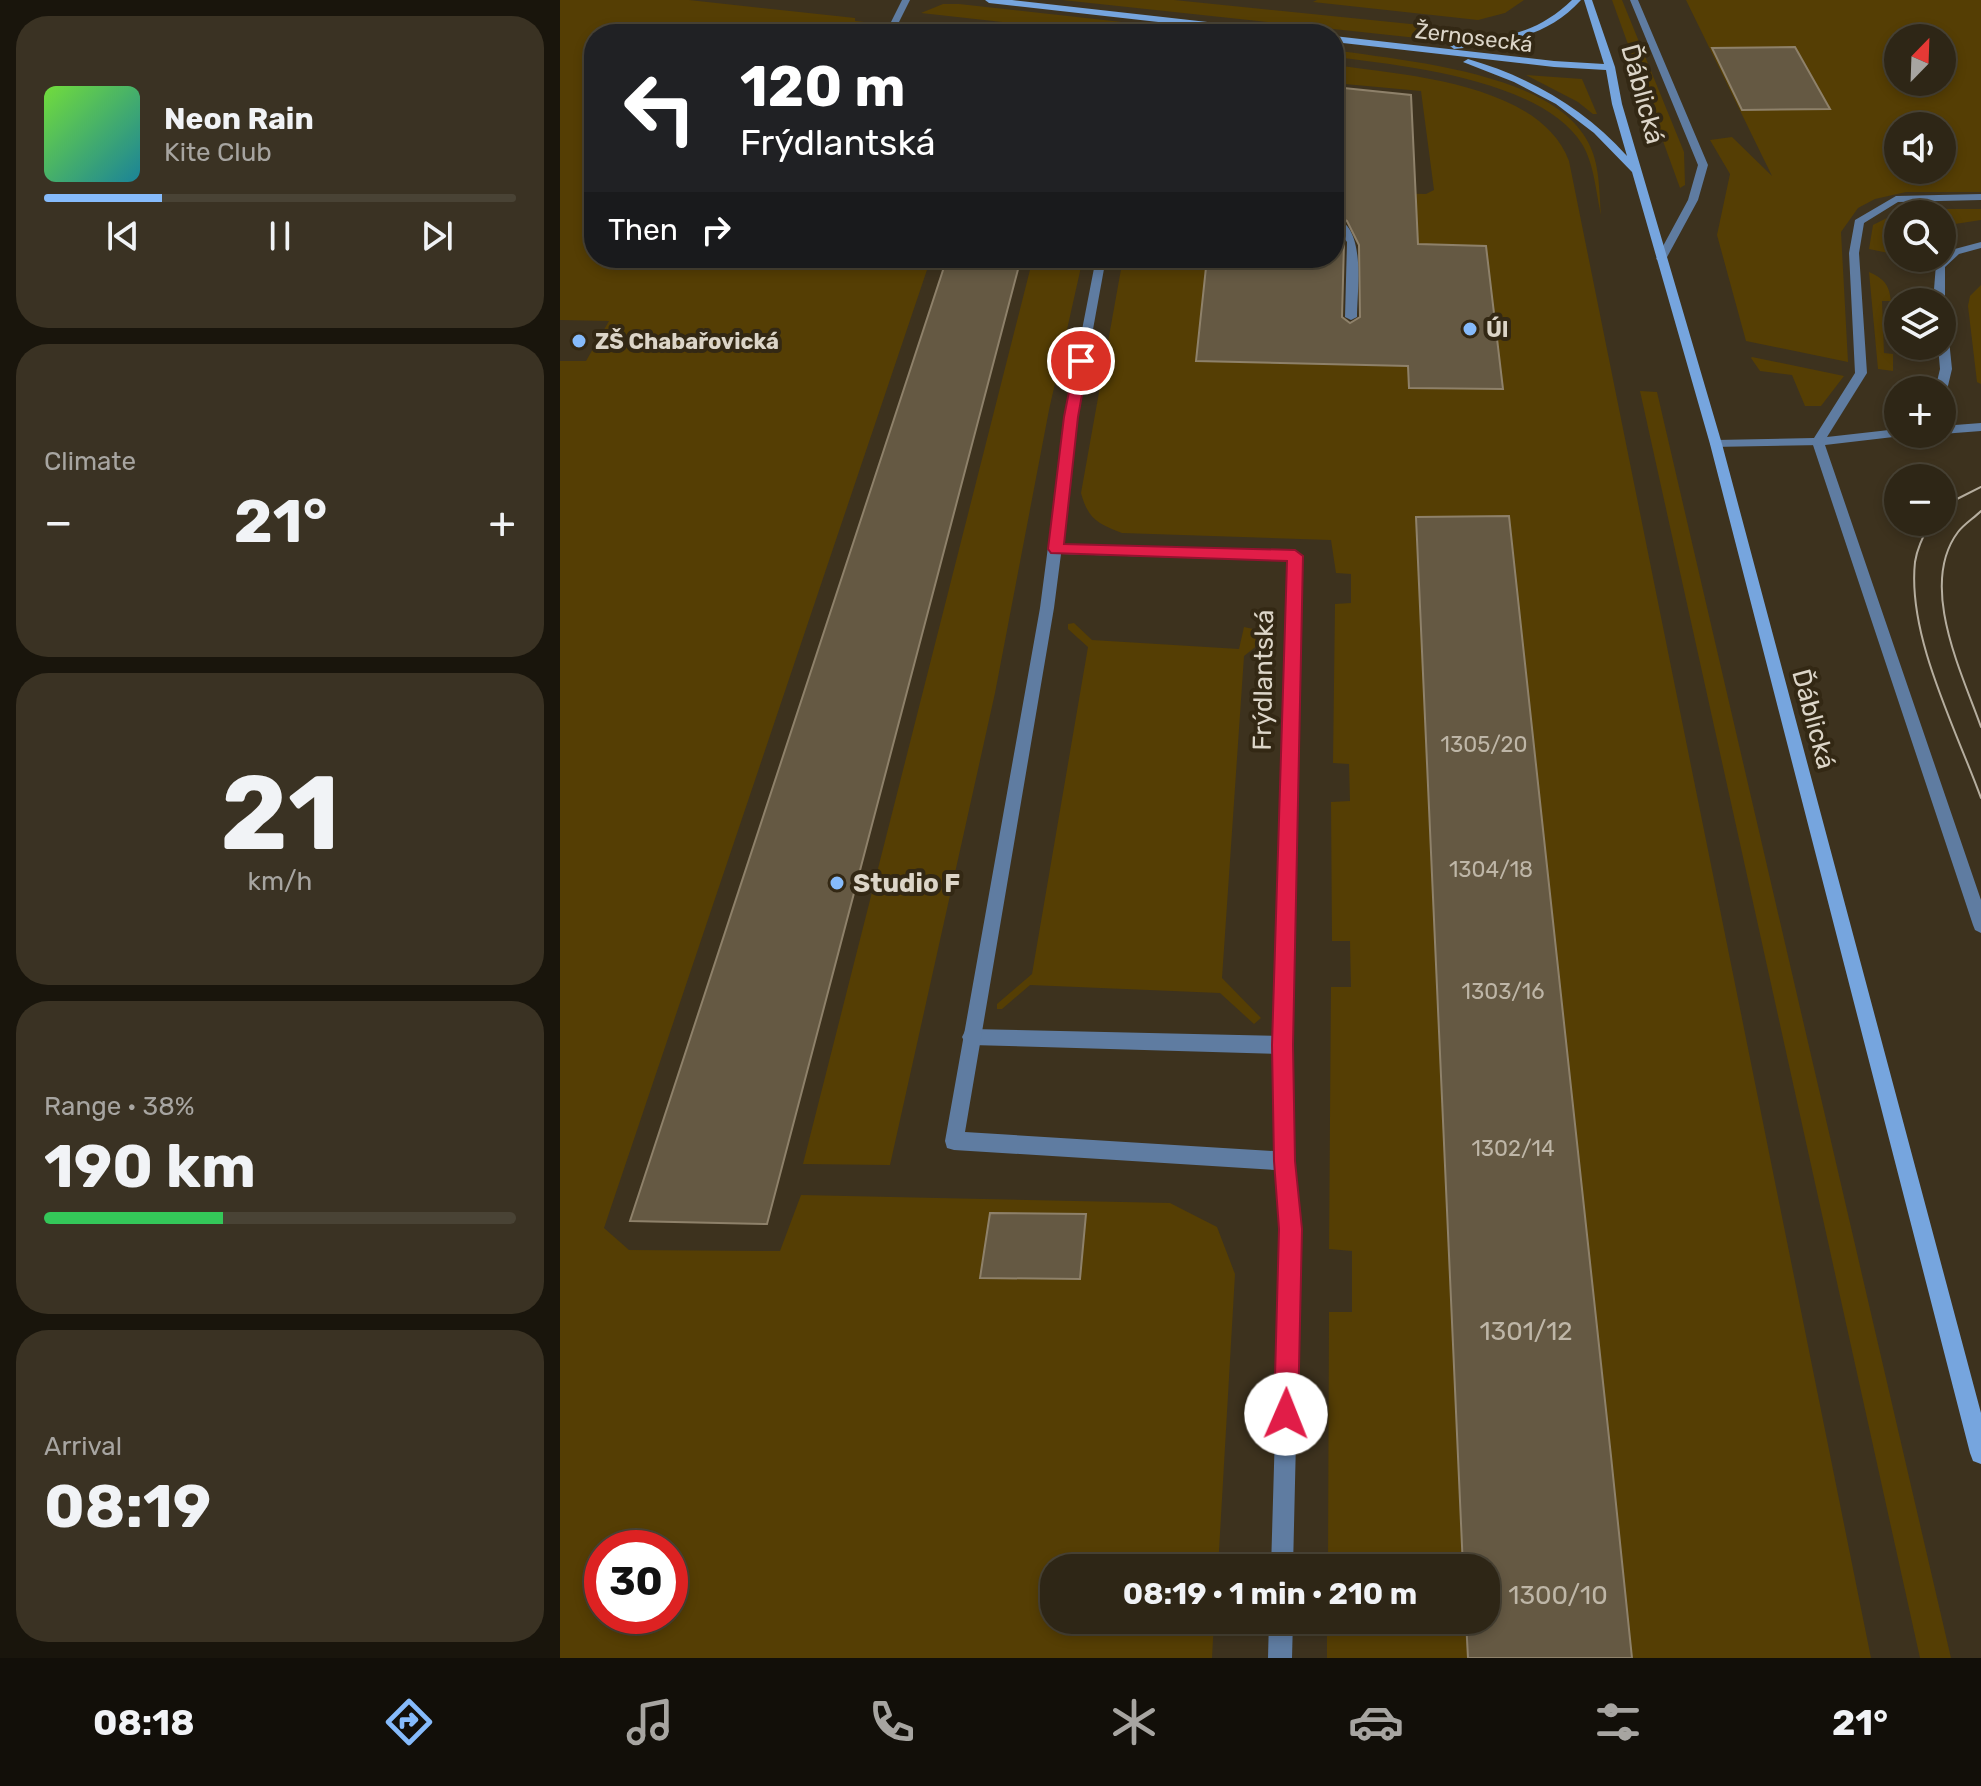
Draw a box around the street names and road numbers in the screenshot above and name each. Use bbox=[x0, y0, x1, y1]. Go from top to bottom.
street label: Žernosecká bbox=[1414, 17, 1534, 58]
street label: Ďáblická bbox=[1614, 41, 1671, 148]
street label: Frýdlantská bbox=[1247, 609, 1280, 751]
street label: Ďáblická bbox=[1785, 666, 1842, 773]

